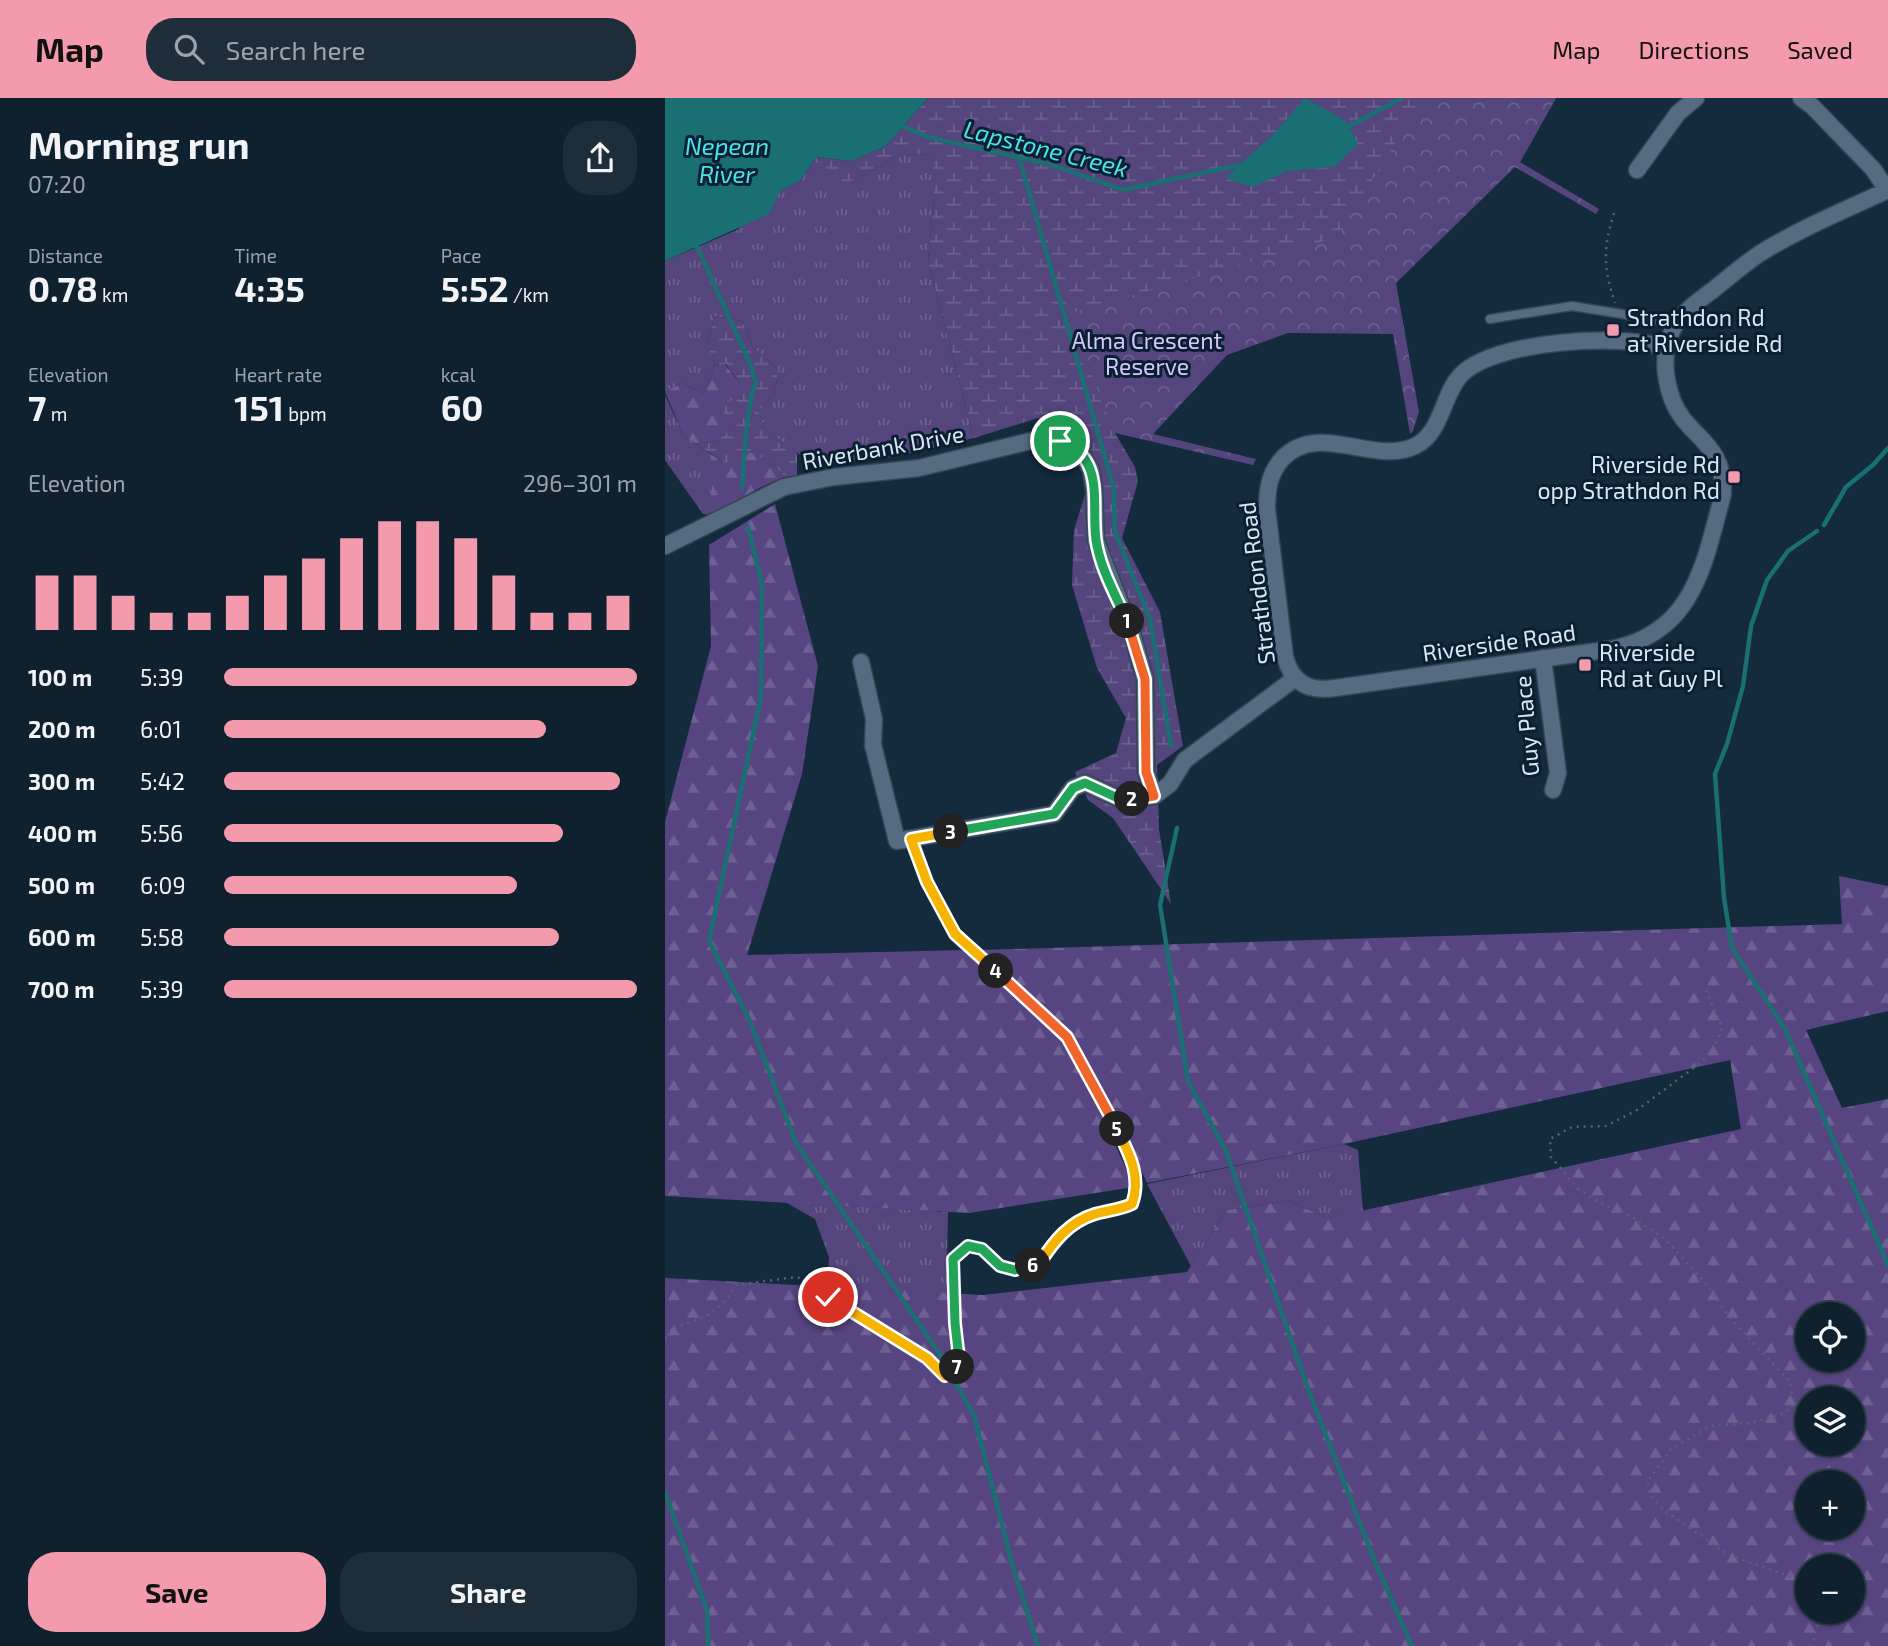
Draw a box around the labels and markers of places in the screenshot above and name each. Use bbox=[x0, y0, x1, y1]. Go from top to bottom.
place label: Strathdon Rd at Riverside Rd bbox=[1627, 303, 1783, 357]
marker: Strathdon Rd at Riverside Rd bbox=[1605, 322, 1621, 338]
pin bbox=[1030, 411, 1090, 471]
place label: Riverside Rd opp Strathdon Rd bbox=[1537, 450, 1720, 504]
marker: Riverside Rd opp Strathdon Rd bbox=[1726, 469, 1742, 485]
pin: 1 bbox=[1109, 603, 1145, 638]
place label: Riverside Rd at Guy Pl bbox=[1599, 638, 1723, 692]
marker: Riverside Rd at Guy Pl bbox=[1577, 657, 1593, 673]
pin: 2 bbox=[1114, 782, 1149, 816]
pin: 3 bbox=[933, 814, 969, 850]
pin: 4 bbox=[979, 954, 1013, 988]
pin: 5 bbox=[1099, 1112, 1135, 1146]
pin: 6 bbox=[1015, 1248, 1051, 1282]
pin bbox=[798, 1267, 858, 1327]
pin: 7 bbox=[939, 1350, 975, 1384]

